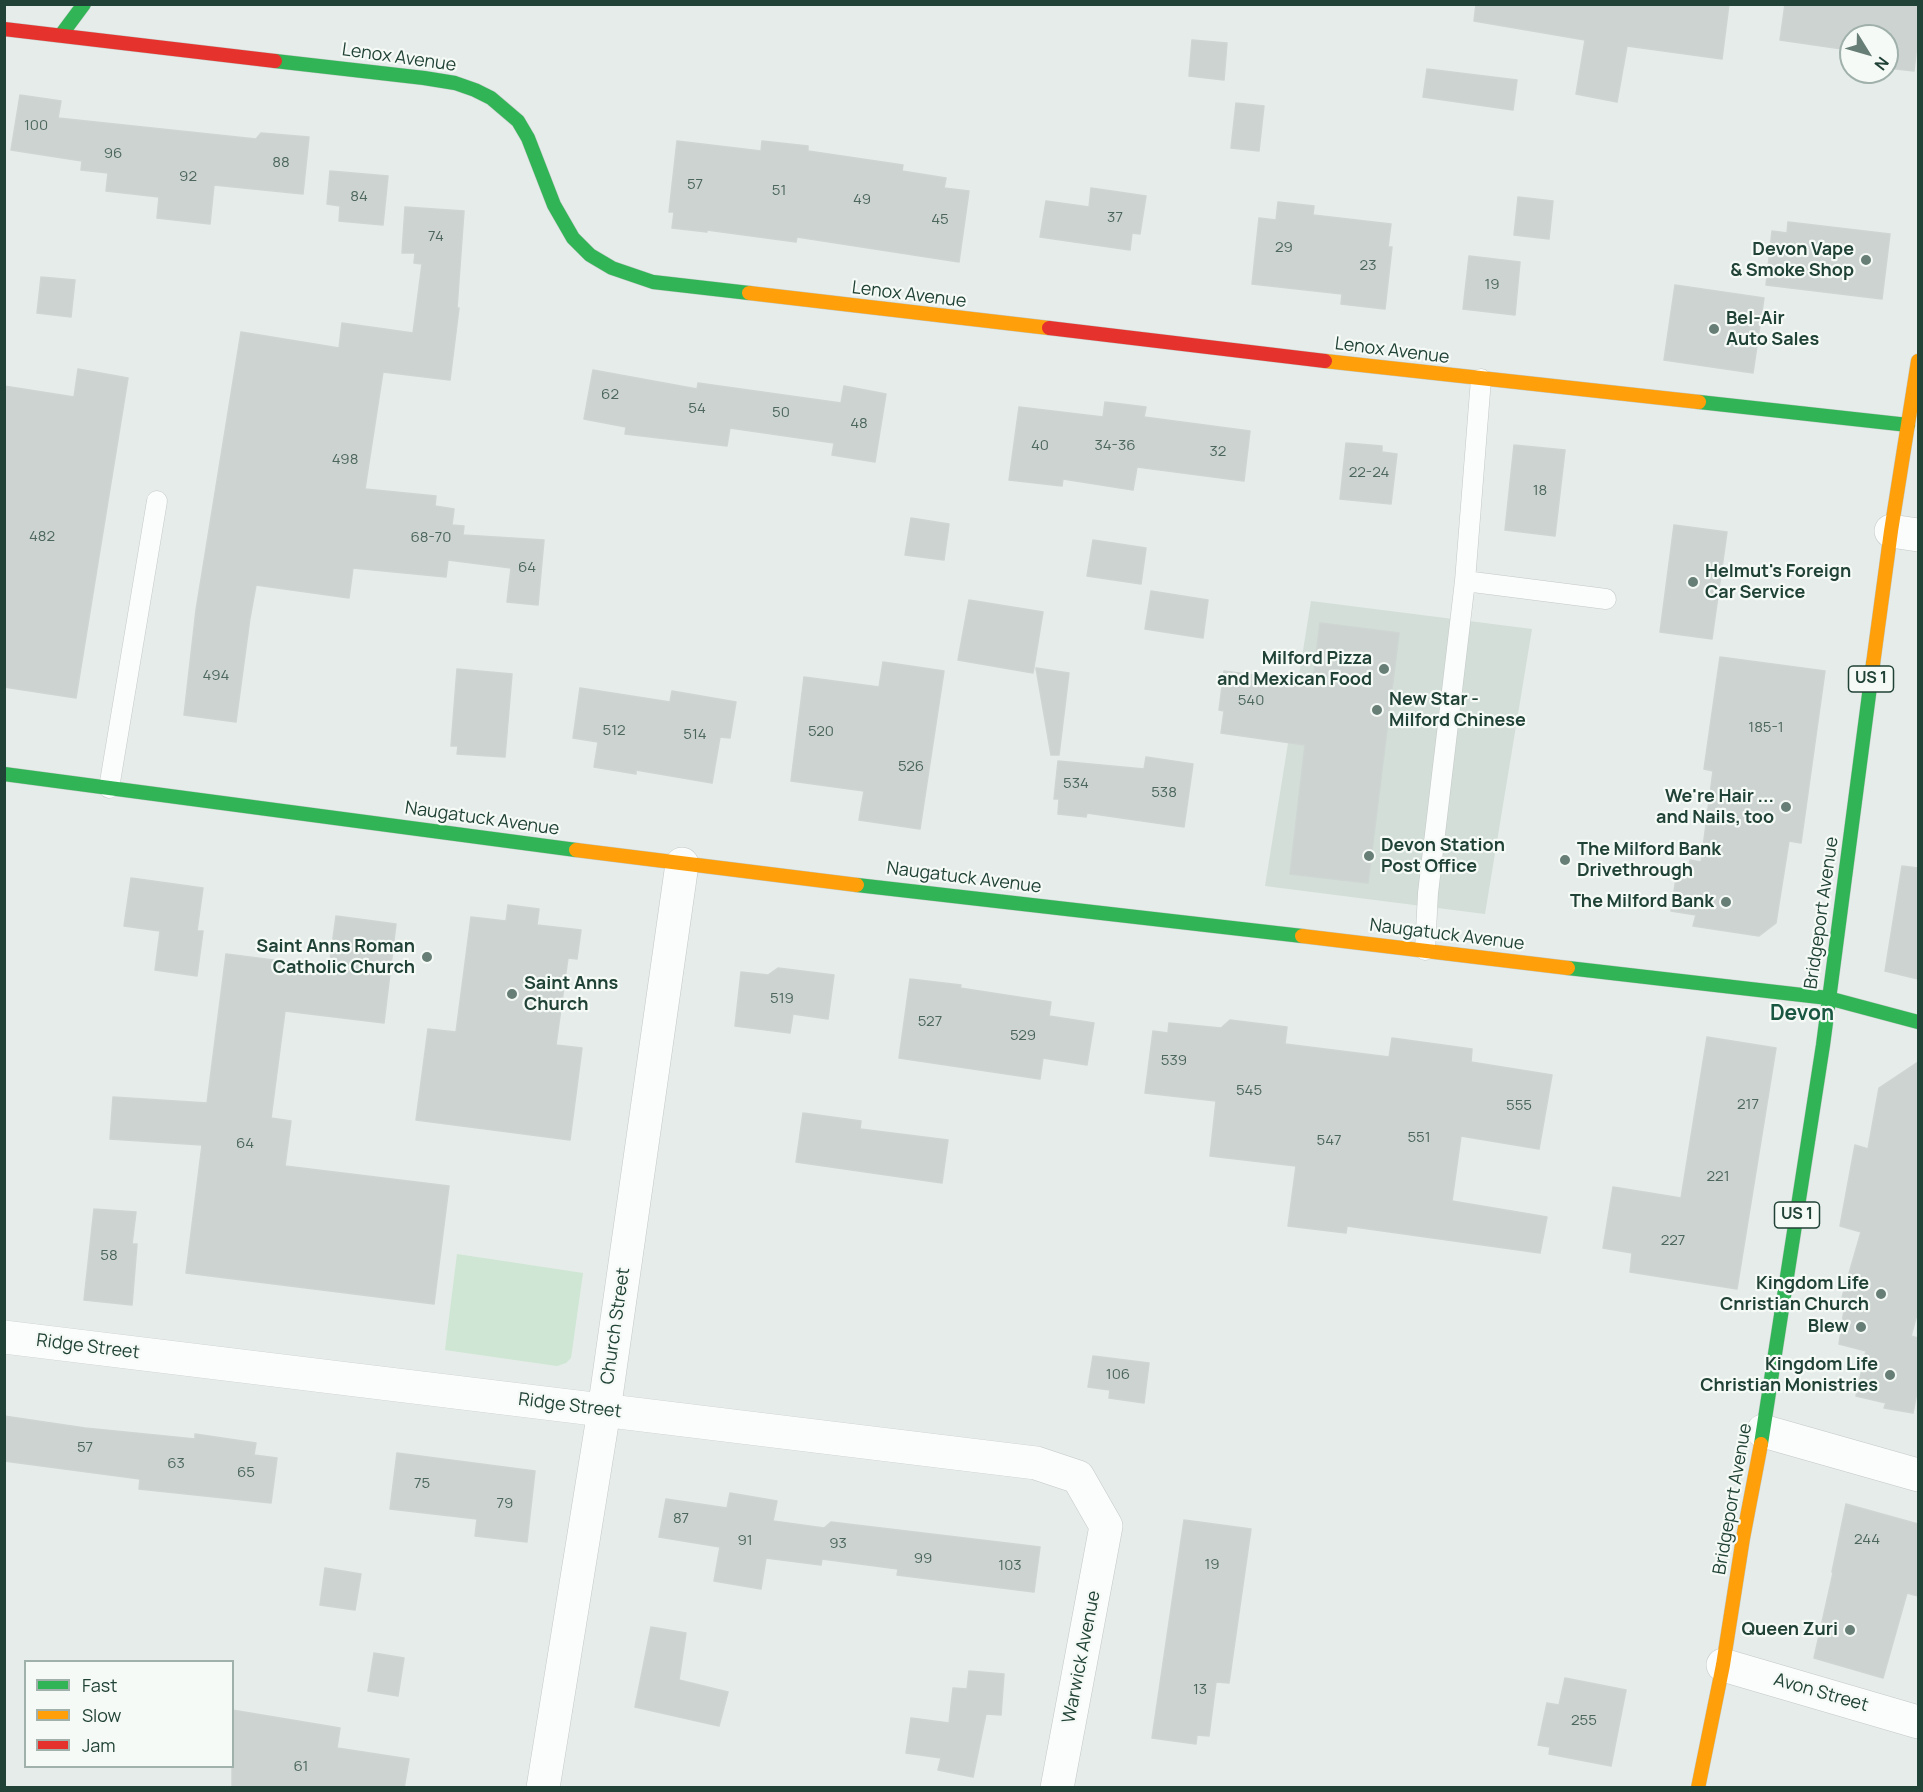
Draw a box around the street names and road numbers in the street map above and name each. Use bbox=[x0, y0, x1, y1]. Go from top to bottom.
street label: Lenox Avenue bbox=[340, 39, 458, 77]
street label: Lenox Avenue bbox=[850, 277, 968, 313]
street label: Lenox Avenue bbox=[1333, 333, 1451, 369]
road number: US 1 bbox=[1848, 666, 1894, 692]
street label: Naugatuck Avenue bbox=[403, 797, 561, 841]
street label: Bridgeport Avenue bbox=[1801, 835, 1843, 991]
street label: Naugatuck Avenue bbox=[885, 858, 1043, 898]
street label: Naugatuck Avenue bbox=[1368, 915, 1526, 955]
road number: US 1 bbox=[1774, 1202, 1820, 1228]
street label: Church Street bbox=[597, 1266, 635, 1386]
street label: Ridge Street bbox=[35, 1330, 141, 1364]
street label: Ridge Street bbox=[517, 1389, 623, 1423]
street label: Bridgeport Avenue bbox=[1709, 1422, 1757, 1576]
street label: Warwick Avenue bbox=[1059, 1589, 1105, 1725]
street label: Avon Street bbox=[1771, 1669, 1871, 1717]

